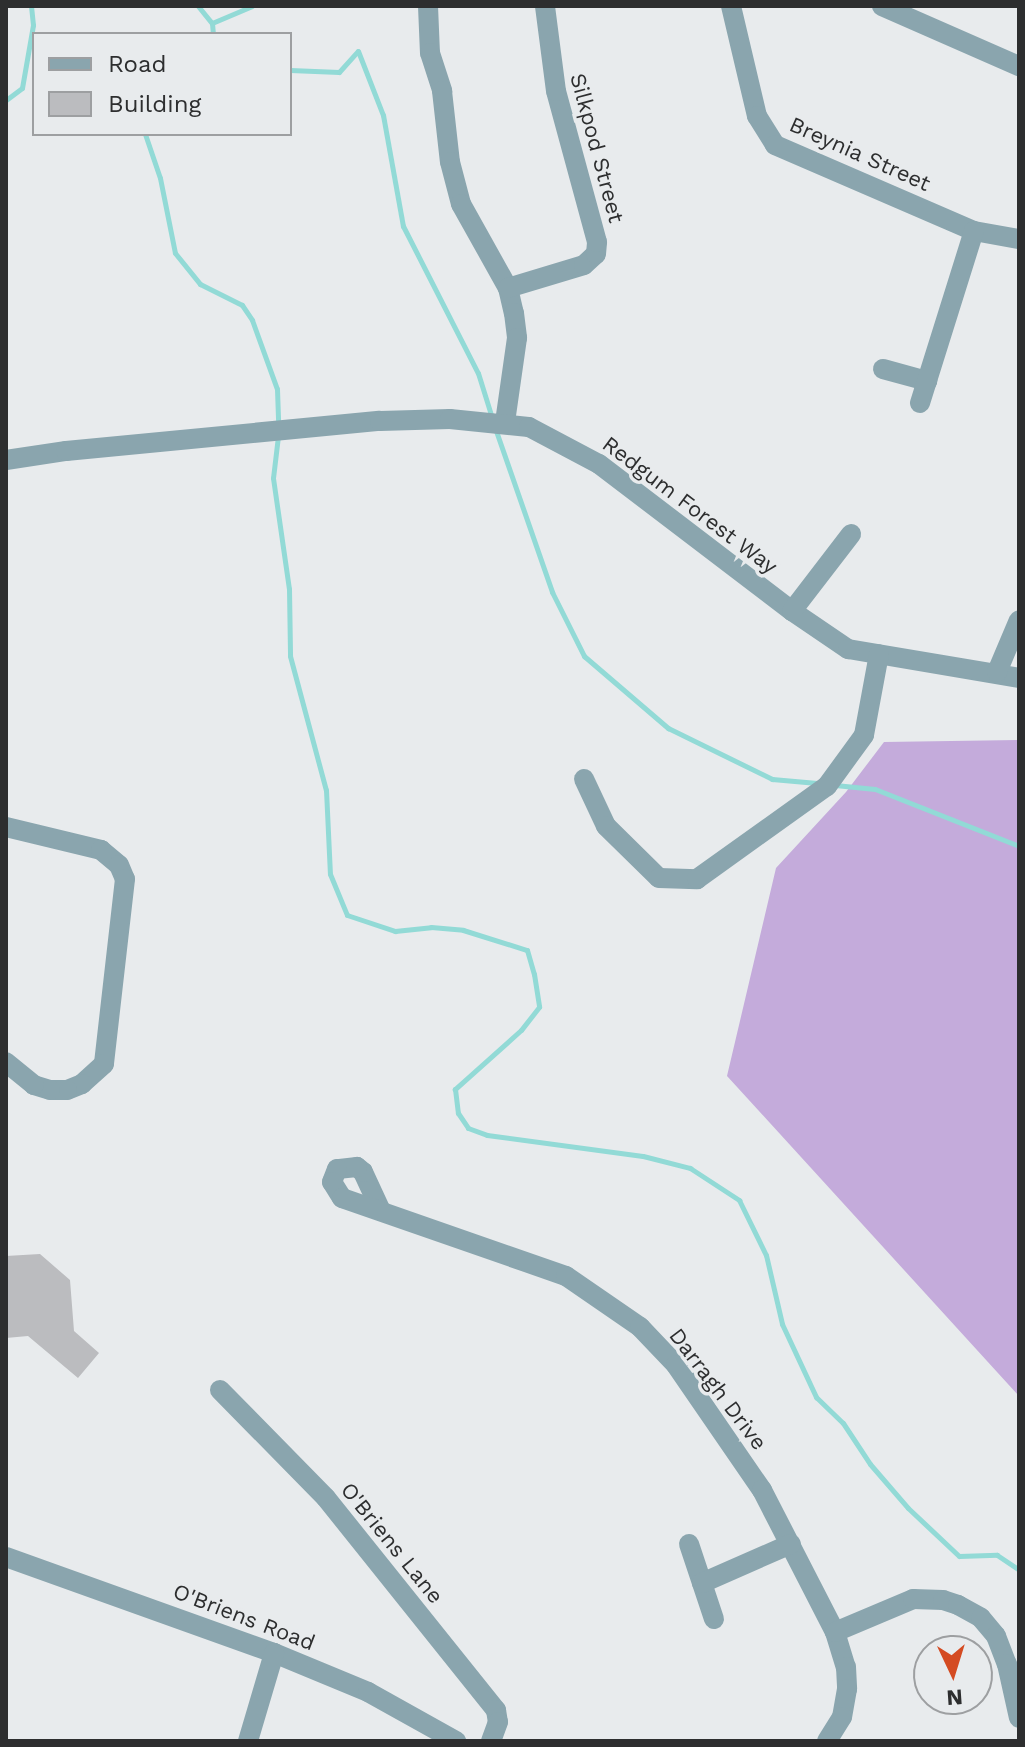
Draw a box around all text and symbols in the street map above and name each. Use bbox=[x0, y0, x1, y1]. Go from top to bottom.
legend bbox=[32, 32, 292, 136]
text: Road bbox=[108, 50, 167, 78]
street label: Silkpod Street bbox=[564, 70, 630, 226]
text: Building bbox=[108, 90, 201, 118]
street label: Breynia Street bbox=[785, 111, 935, 197]
street label: Redgum Forest Way bbox=[597, 430, 783, 580]
street label: Darragh Drive bbox=[664, 1323, 772, 1455]
street label: O'Briens Lane bbox=[335, 1477, 449, 1609]
street label: O'Briens Road bbox=[169, 1578, 319, 1656]
north arrow bbox=[913, 1635, 993, 1715]
text: N bbox=[946, 1684, 964, 1710]

